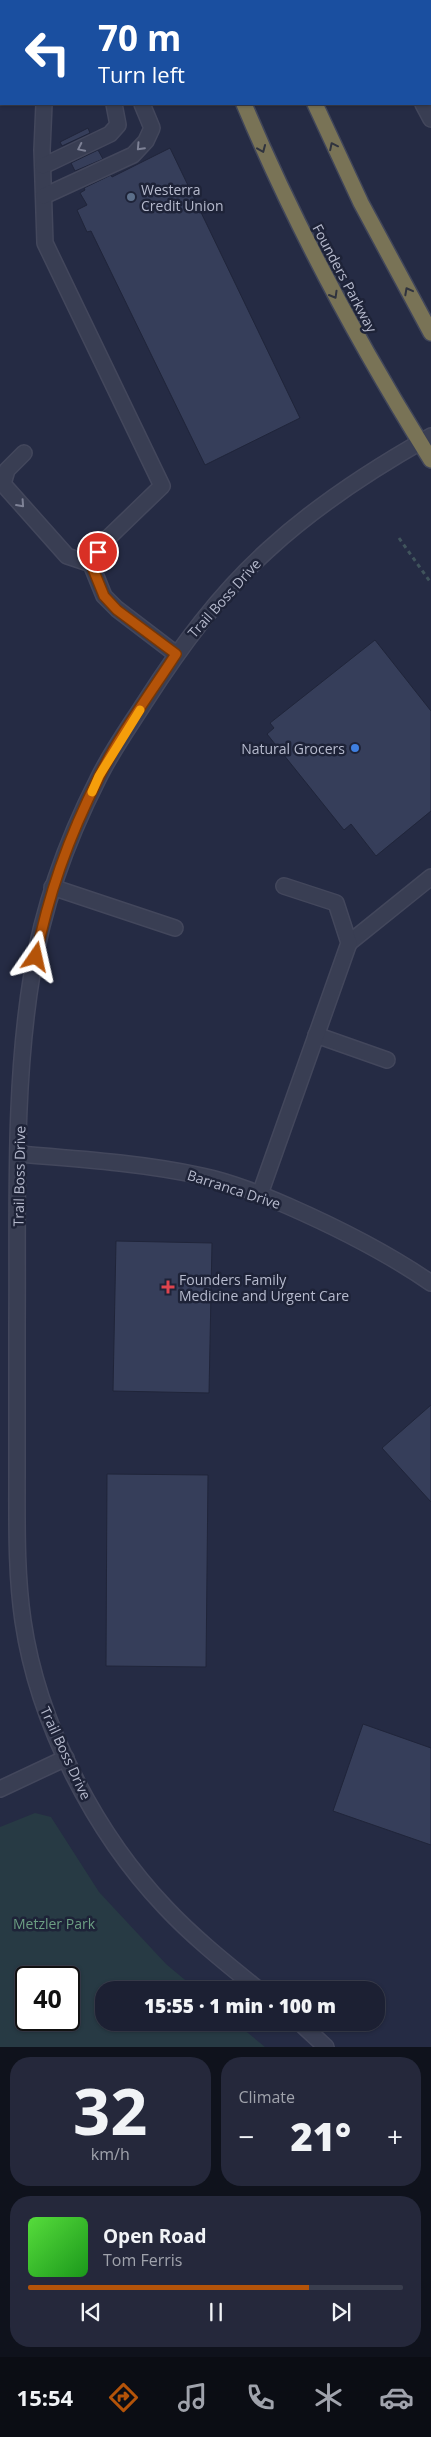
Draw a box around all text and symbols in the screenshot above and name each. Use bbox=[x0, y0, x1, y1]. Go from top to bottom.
text: 70 m bbox=[98, 14, 181, 61]
icon: left bbox=[15, 20, 80, 85]
text: Turn left bbox=[98, 59, 185, 89]
one-way arrow bbox=[137, 141, 146, 150]
one-way arrow bbox=[77, 142, 86, 152]
one-way arrow bbox=[329, 143, 339, 152]
one-way arrow bbox=[256, 144, 267, 153]
place label: Westerra Credit Union bbox=[141, 180, 223, 215]
marker: Westerra Credit Union bbox=[125, 191, 137, 203]
street label: Founders Parkway bbox=[308, 220, 382, 336]
one-way arrow bbox=[404, 287, 414, 296]
one-way arrow bbox=[327, 289, 337, 298]
one-way arrow bbox=[15, 498, 24, 507]
pin bbox=[77, 531, 119, 573]
icon: arrive bbox=[84, 538, 112, 566]
street label: Trail Boss Drive bbox=[183, 554, 265, 642]
place label: Natural Grocers bbox=[241, 739, 345, 758]
marker: Natural Grocers bbox=[349, 742, 361, 754]
position arrow bbox=[9, 930, 61, 982]
street label: Trail Boss Drive bbox=[9, 1125, 29, 1226]
street label: Barranca Drive bbox=[185, 1165, 283, 1213]
place label: Founders Family Medicine and Urgent Care bbox=[179, 1270, 349, 1305]
marker: Founders Family Medicine and Urgent Care bbox=[161, 1280, 175, 1294]
street label: Trail Boss Drive bbox=[36, 1703, 96, 1803]
park label: Metzler Park bbox=[13, 1914, 96, 1933]
speed limit sign: 40 bbox=[15, 1966, 80, 2031]
text: 15:55 · 1 min · 100 m bbox=[144, 1993, 336, 2019]
text: 32 bbox=[73, 2066, 147, 2154]
text: Climate bbox=[239, 2086, 295, 2108]
text: 21° bbox=[290, 2110, 351, 2162]
text: − bbox=[239, 2117, 255, 2155]
text: + bbox=[387, 2117, 403, 2155]
text: km/h bbox=[91, 2143, 130, 2165]
text: Open Road bbox=[103, 2223, 207, 2249]
text: Tom Ferris bbox=[103, 2249, 182, 2271]
icon: previous bbox=[77, 2298, 105, 2326]
icon: pause bbox=[202, 2298, 230, 2326]
icon: next bbox=[327, 2298, 355, 2326]
icon: directions bbox=[106, 2380, 141, 2415]
icon: music bbox=[175, 2380, 210, 2415]
icon: phone bbox=[243, 2380, 278, 2415]
icon: climate bbox=[311, 2380, 346, 2415]
icon: car bbox=[379, 2380, 414, 2415]
text: 15:54 bbox=[17, 2382, 73, 2412]

